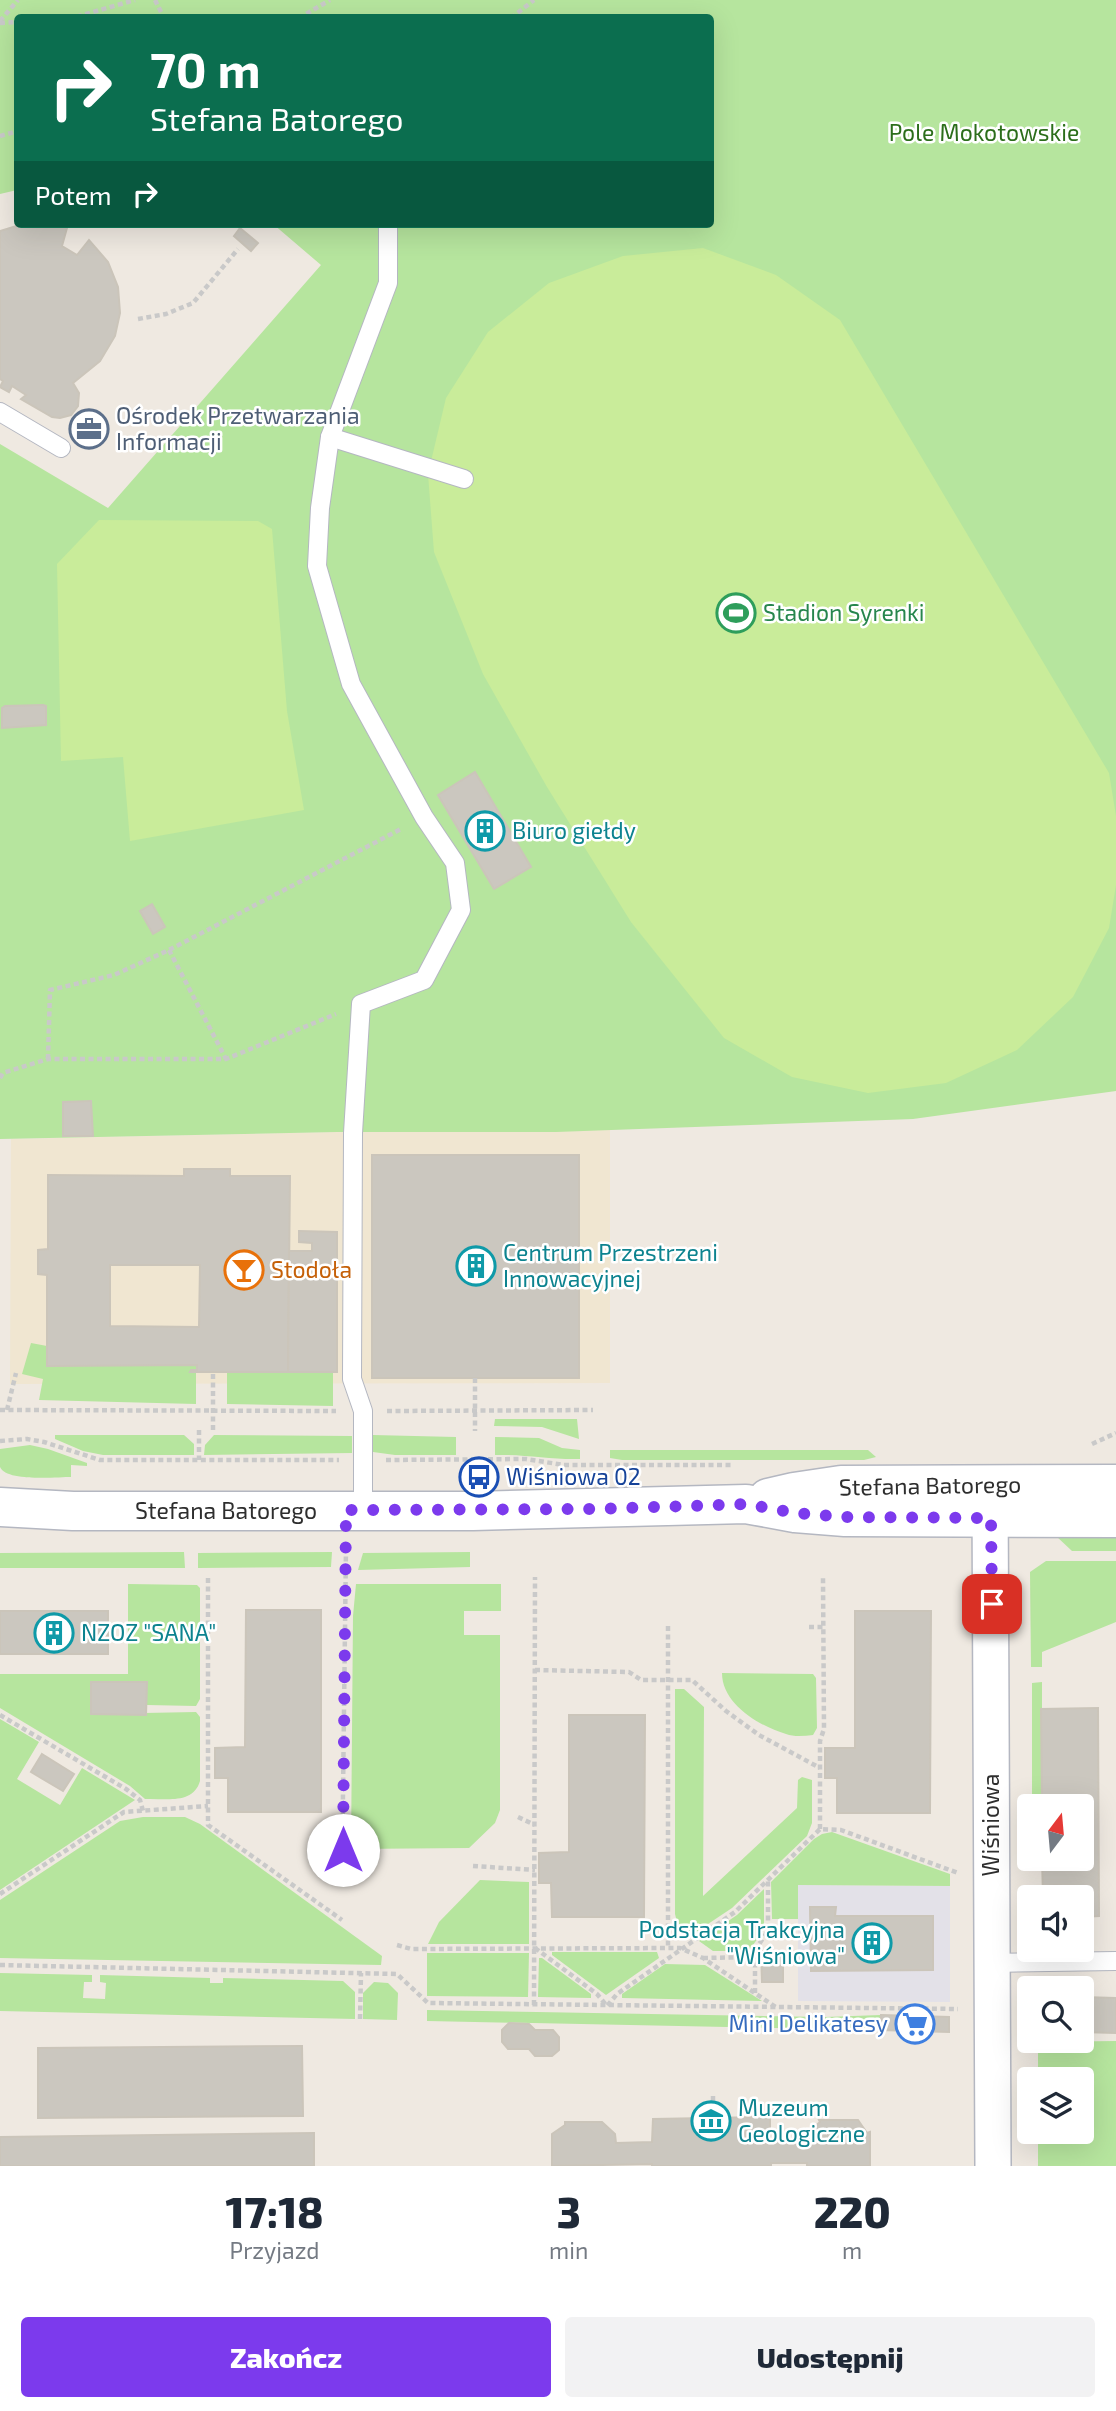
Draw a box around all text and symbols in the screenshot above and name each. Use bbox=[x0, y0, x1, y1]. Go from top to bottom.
text: 70 m bbox=[150, 39, 261, 98]
icon: right bbox=[35, 42, 126, 133]
text: Stefana Batorego bbox=[150, 99, 403, 137]
park label: Pole Mokotowskie bbox=[889, 118, 1079, 146]
icon: right bbox=[126, 175, 164, 213]
text: Potem bbox=[35, 179, 112, 210]
place label: Ośrodek Przetwarzania Informacji bbox=[116, 401, 360, 455]
office icon: Ośrodek Przetwarzania Informacji bbox=[68, 408, 110, 450]
sports icon: Stadion Syrenki bbox=[715, 592, 757, 634]
place label: Stadion Syrenki bbox=[763, 598, 925, 626]
building icon: Biuro giełdy bbox=[464, 810, 506, 852]
place label: Biuro giełdy bbox=[512, 816, 636, 844]
place label: Centrum Przestrzeni Innowacyjnej bbox=[503, 1238, 718, 1292]
building icon: Centrum Przestrzeni Innowacyjnej bbox=[455, 1245, 497, 1287]
bar icon: Stodoła bbox=[223, 1249, 265, 1291]
place label: Stodoła bbox=[271, 1255, 352, 1283]
bus stop icon: Wiśniowa 02 bbox=[458, 1456, 500, 1498]
place label: Wiśniowa 02 bbox=[506, 1462, 641, 1490]
street label: Stefana Batorego bbox=[839, 1469, 1021, 1501]
street label: Stefana Batorego bbox=[135, 1496, 317, 1524]
pin bbox=[962, 1574, 1022, 1634]
icon: arrive bbox=[973, 1585, 1011, 1623]
building icon: NZOZ "SANA" bbox=[33, 1612, 75, 1654]
place label: NZOZ "SANA" bbox=[81, 1618, 216, 1646]
street label: Wiśniowa bbox=[976, 1774, 1004, 1876]
north arrow bbox=[1017, 1794, 1094, 1871]
map controls bbox=[1017, 1794, 1094, 2144]
position arrow bbox=[306, 1813, 380, 1887]
button: sound bbox=[1017, 1885, 1094, 1962]
place label: Podstacja Trakcyjna "Wiśniowa" bbox=[638, 1915, 845, 1969]
building icon: Podstacja Trakcyjna "Wiśniowa" bbox=[851, 1922, 893, 1964]
button: search bbox=[1017, 1976, 1094, 2053]
supermarket icon: Mini Delikatesy bbox=[894, 2003, 936, 2045]
place label: Mini Delikatesy bbox=[729, 2009, 888, 2037]
button: layers bbox=[1017, 2067, 1094, 2144]
place label: Muzeum Geologiczne bbox=[738, 2093, 865, 2147]
museum icon: Muzeum Geologiczne bbox=[690, 2100, 732, 2142]
text: 17:18 bbox=[225, 2186, 324, 2236]
text: 3 bbox=[557, 2186, 581, 2236]
text: 220 bbox=[814, 2186, 891, 2236]
text: Przyjazd bbox=[230, 2236, 320, 2264]
text: min bbox=[549, 2236, 588, 2264]
text: m bbox=[842, 2236, 862, 2264]
button: Zakończ bbox=[21, 2317, 551, 2397]
button: Udostępnij bbox=[565, 2317, 1095, 2397]

